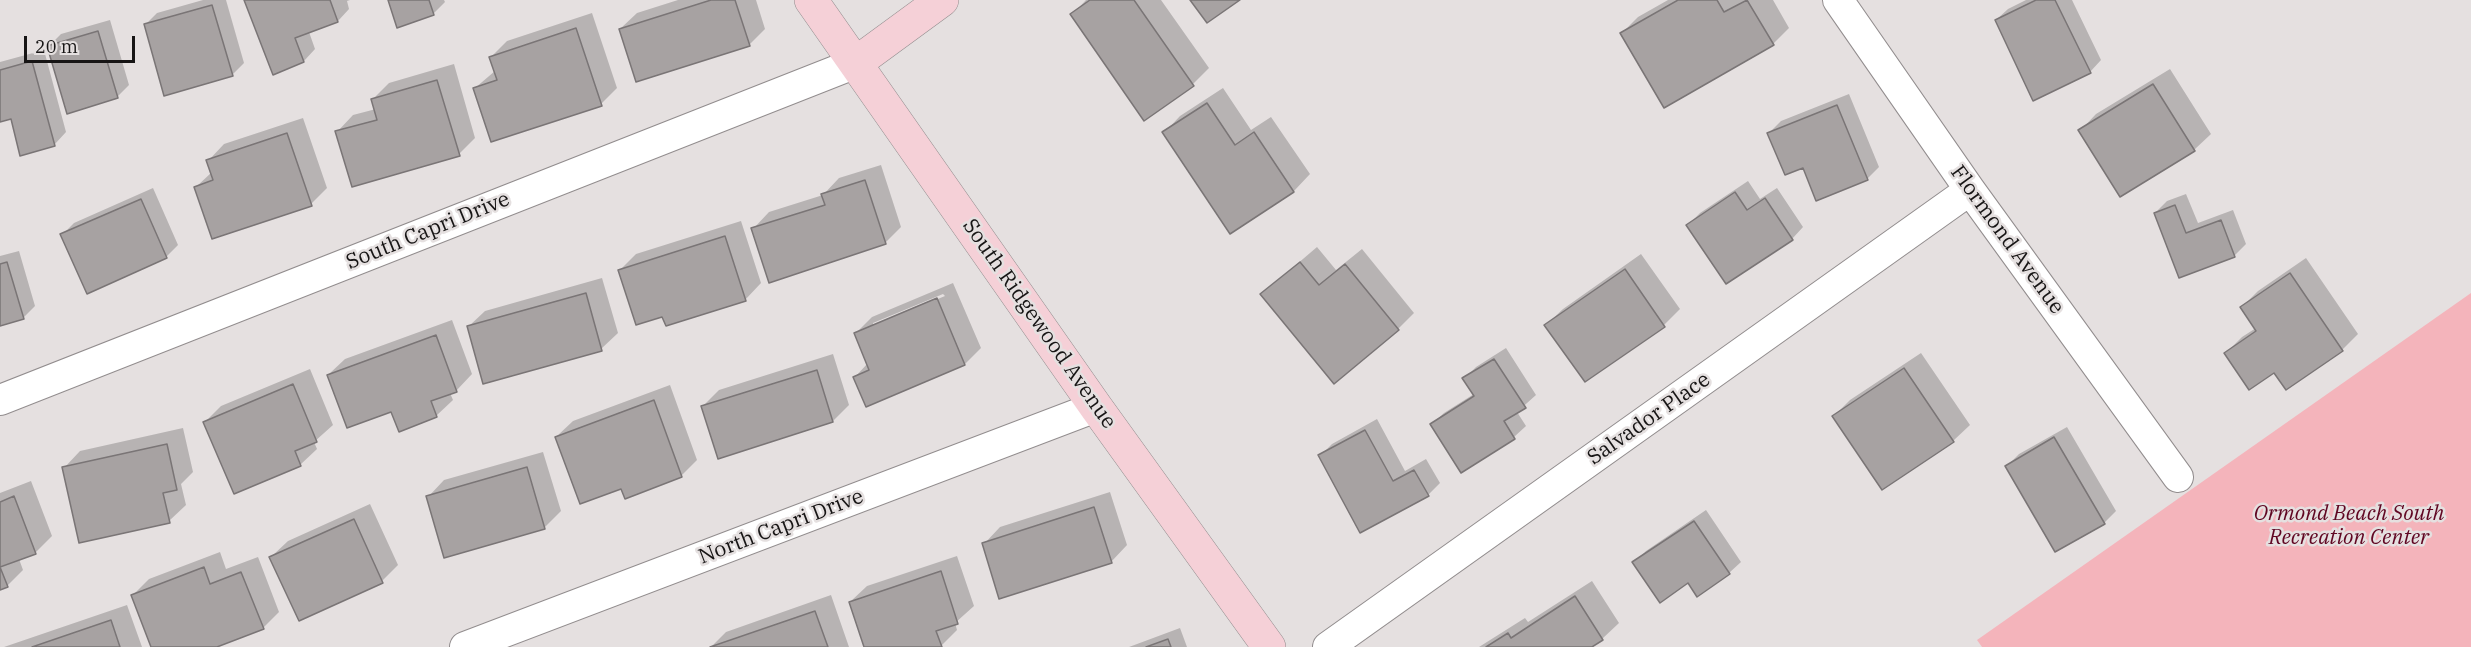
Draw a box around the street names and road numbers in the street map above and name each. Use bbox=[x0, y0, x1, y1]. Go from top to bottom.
street label: Flormond Avenue bbox=[1945, 161, 2069, 319]
street label: South Capri Drive bbox=[343, 187, 513, 275]
street label: South Ridgewood Avenue bbox=[957, 214, 1121, 434]
street label: Salvador Place bbox=[1583, 367, 1715, 471]
street label: North Capri Drive bbox=[695, 484, 867, 570]

